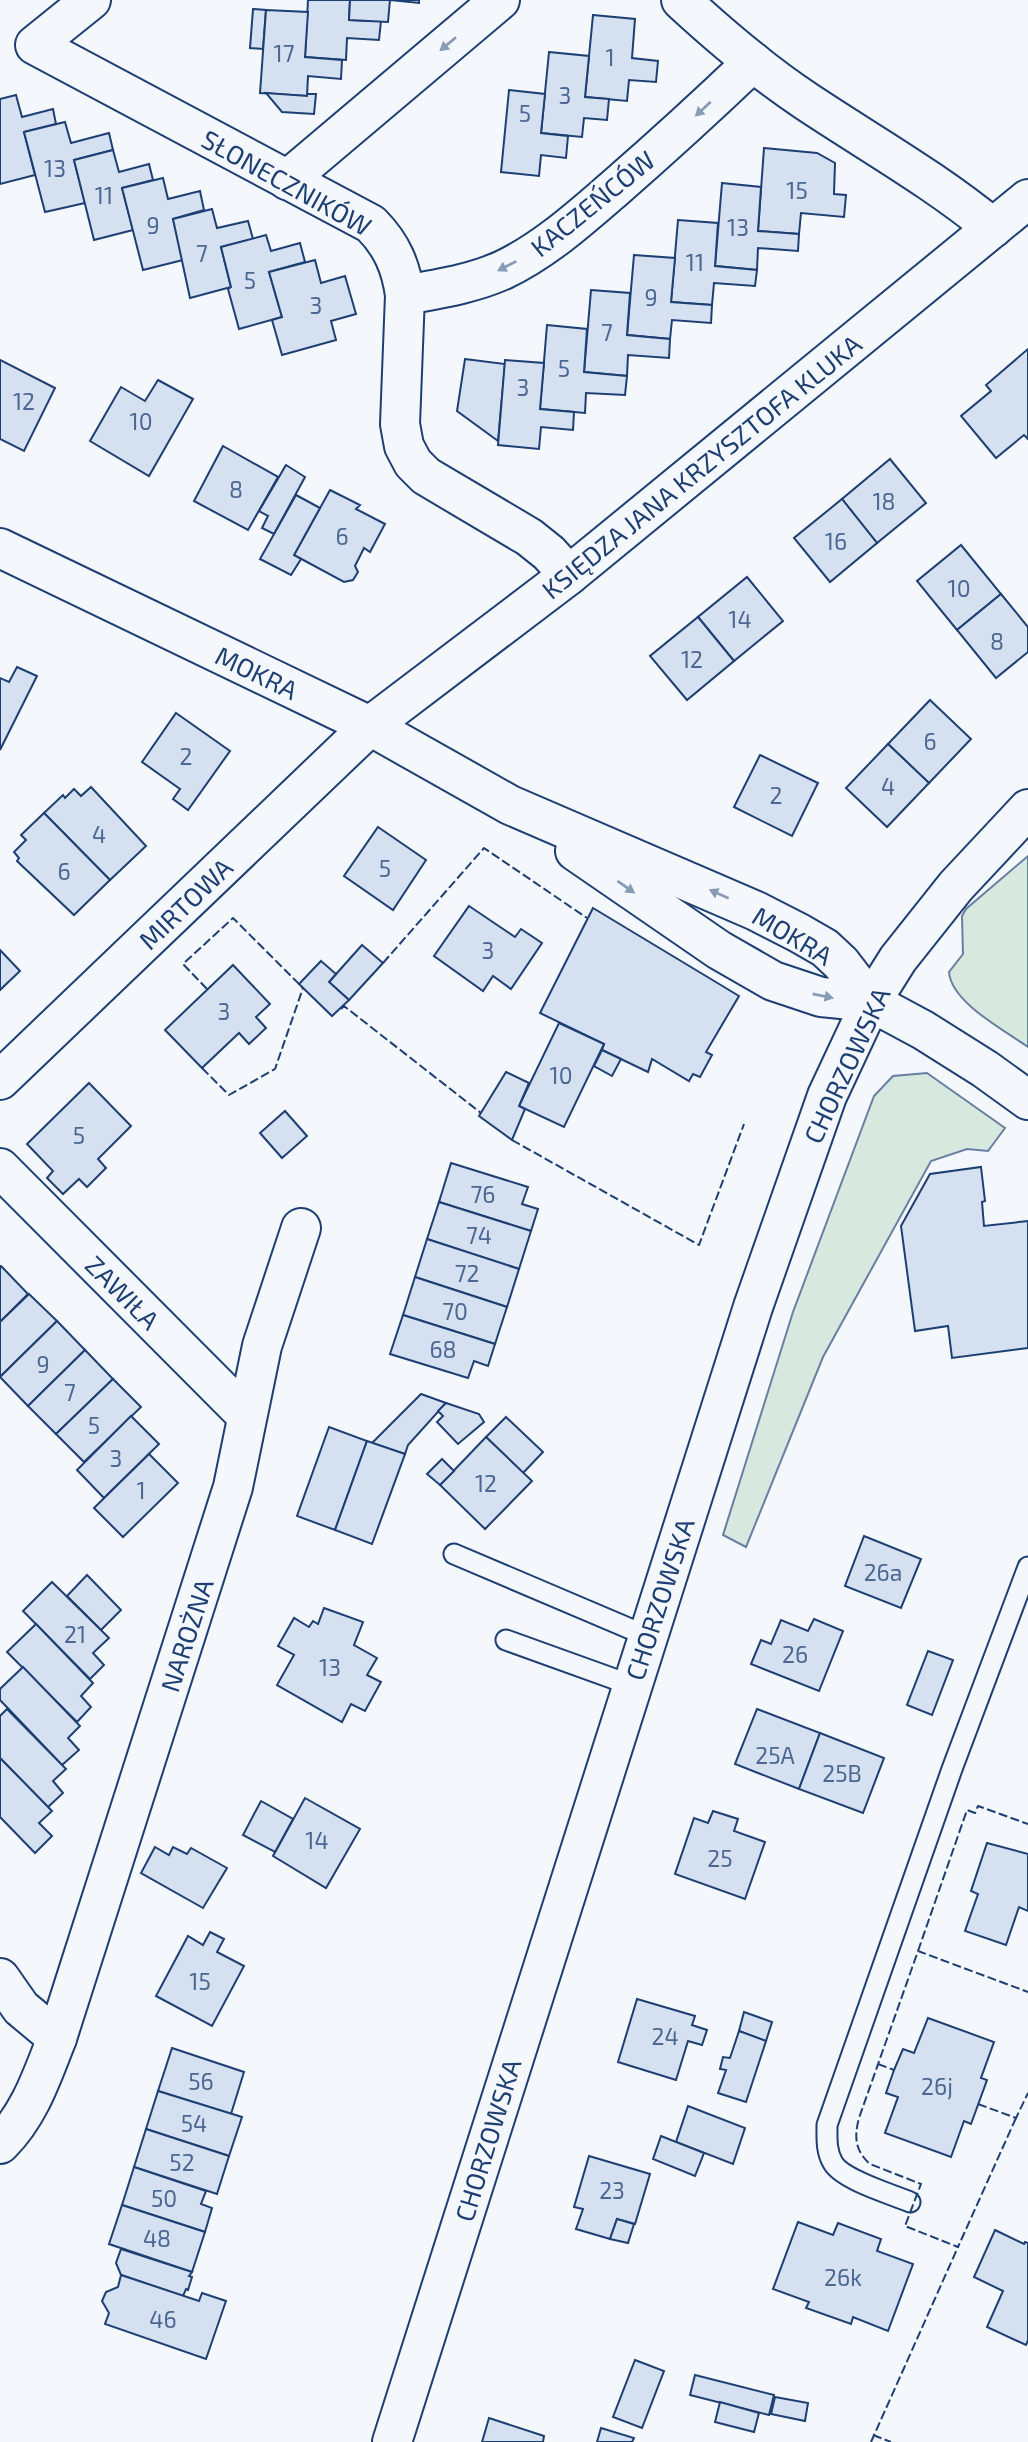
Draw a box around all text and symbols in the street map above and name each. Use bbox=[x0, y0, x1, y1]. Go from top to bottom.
one-way arrow bbox=[440, 36, 457, 51]
house number: 17 bbox=[274, 39, 295, 67]
house number: 1 bbox=[605, 43, 615, 71]
house number: 3 bbox=[559, 81, 571, 109]
house number: 5 bbox=[519, 99, 531, 127]
one-way arrow bbox=[695, 101, 712, 117]
street label: SŁONECZNIKÓW bbox=[197, 123, 377, 241]
street label: KACZEŃCÓW bbox=[524, 144, 660, 262]
house number: 13 bbox=[44, 154, 66, 182]
house number: 15 bbox=[786, 176, 808, 204]
house number: 11 bbox=[95, 181, 113, 209]
house number: 9 bbox=[146, 211, 160, 239]
house number: 13 bbox=[727, 213, 749, 241]
house number: 7 bbox=[196, 239, 208, 267]
house number: 11 bbox=[686, 248, 704, 276]
one-way arrow bbox=[497, 260, 517, 272]
house number: 5 bbox=[244, 266, 256, 294]
house number: 9 bbox=[644, 283, 658, 311]
house number: 3 bbox=[310, 291, 322, 319]
house number: 7 bbox=[601, 318, 613, 346]
street label: KSIĘDZA JANA KRZYSZTOFA KLUKA bbox=[535, 327, 867, 605]
house number: 5 bbox=[558, 354, 570, 382]
house number: 3 bbox=[517, 373, 529, 401]
house number: 12 bbox=[13, 387, 35, 415]
house number: 10 bbox=[129, 407, 153, 435]
house number: 8 bbox=[229, 475, 243, 503]
house number: 18 bbox=[872, 487, 896, 515]
house number: 6 bbox=[335, 522, 349, 550]
house number: 16 bbox=[825, 527, 847, 555]
house number: 10 bbox=[947, 574, 971, 602]
house number: 14 bbox=[728, 605, 752, 633]
house number: 8 bbox=[990, 627, 1004, 655]
street label: MOKRA bbox=[211, 639, 303, 705]
house number: 12 bbox=[681, 645, 703, 673]
house number: 6 bbox=[923, 727, 937, 755]
house number: 2 bbox=[180, 742, 192, 770]
house number: 4 bbox=[881, 772, 895, 800]
house number: 2 bbox=[770, 781, 782, 809]
house number: 4 bbox=[92, 820, 106, 848]
street label: MIRTOWA bbox=[132, 851, 238, 955]
house number: 5 bbox=[379, 854, 391, 882]
house number: 6 bbox=[57, 857, 71, 885]
one-way arrow bbox=[617, 880, 635, 894]
one-way arrow bbox=[708, 888, 729, 899]
street label: MOKRA bbox=[747, 899, 839, 971]
house number: 3 bbox=[482, 936, 494, 964]
street label: CHORZOWSKA bbox=[796, 982, 896, 1148]
one-way arrow bbox=[812, 991, 834, 1002]
house number: 3 bbox=[218, 997, 230, 1025]
house number: 10 bbox=[549, 1061, 573, 1089]
house number: 5 bbox=[73, 1121, 85, 1149]
house number: 76 bbox=[471, 1180, 495, 1208]
house number: 74 bbox=[466, 1221, 492, 1249]
street label: ZAWIŁA bbox=[80, 1249, 166, 1335]
house number: 72 bbox=[455, 1259, 479, 1287]
house number: 70 bbox=[442, 1297, 468, 1325]
house number: 68 bbox=[429, 1335, 457, 1363]
house number: 9 bbox=[36, 1350, 50, 1378]
house number: 7 bbox=[64, 1378, 76, 1406]
house number: 5 bbox=[88, 1411, 100, 1439]
house number: 3 bbox=[110, 1444, 122, 1472]
house number: 12 bbox=[475, 1469, 497, 1497]
house number: 1 bbox=[136, 1476, 146, 1504]
street label: CHORZOWSKA bbox=[618, 1514, 700, 1684]
house number: 26a bbox=[864, 1558, 902, 1586]
street label: NAROŻNA bbox=[153, 1575, 219, 1695]
house number: 21 bbox=[64, 1620, 86, 1648]
house number: 26 bbox=[782, 1640, 808, 1668]
house number: 13 bbox=[319, 1653, 341, 1681]
house number: 25A bbox=[755, 1741, 795, 1769]
house number: 25B bbox=[822, 1759, 862, 1787]
house number: 14 bbox=[305, 1826, 329, 1854]
house number: 25 bbox=[707, 1844, 733, 1872]
house number: 15 bbox=[189, 1967, 211, 1995]
house number: 24 bbox=[651, 2022, 679, 2050]
street label: CHORZOWSKA bbox=[448, 2055, 526, 2225]
house number: 56 bbox=[188, 2067, 214, 2095]
house number: 26j bbox=[921, 2072, 953, 2100]
house number: 54 bbox=[181, 2109, 207, 2137]
house number: 52 bbox=[169, 2148, 195, 2176]
house number: 23 bbox=[599, 2176, 625, 2204]
house number: 50 bbox=[151, 2184, 177, 2212]
house number: 48 bbox=[143, 2224, 171, 2252]
house number: 26k bbox=[824, 2263, 862, 2291]
house number: 46 bbox=[149, 2305, 177, 2333]

